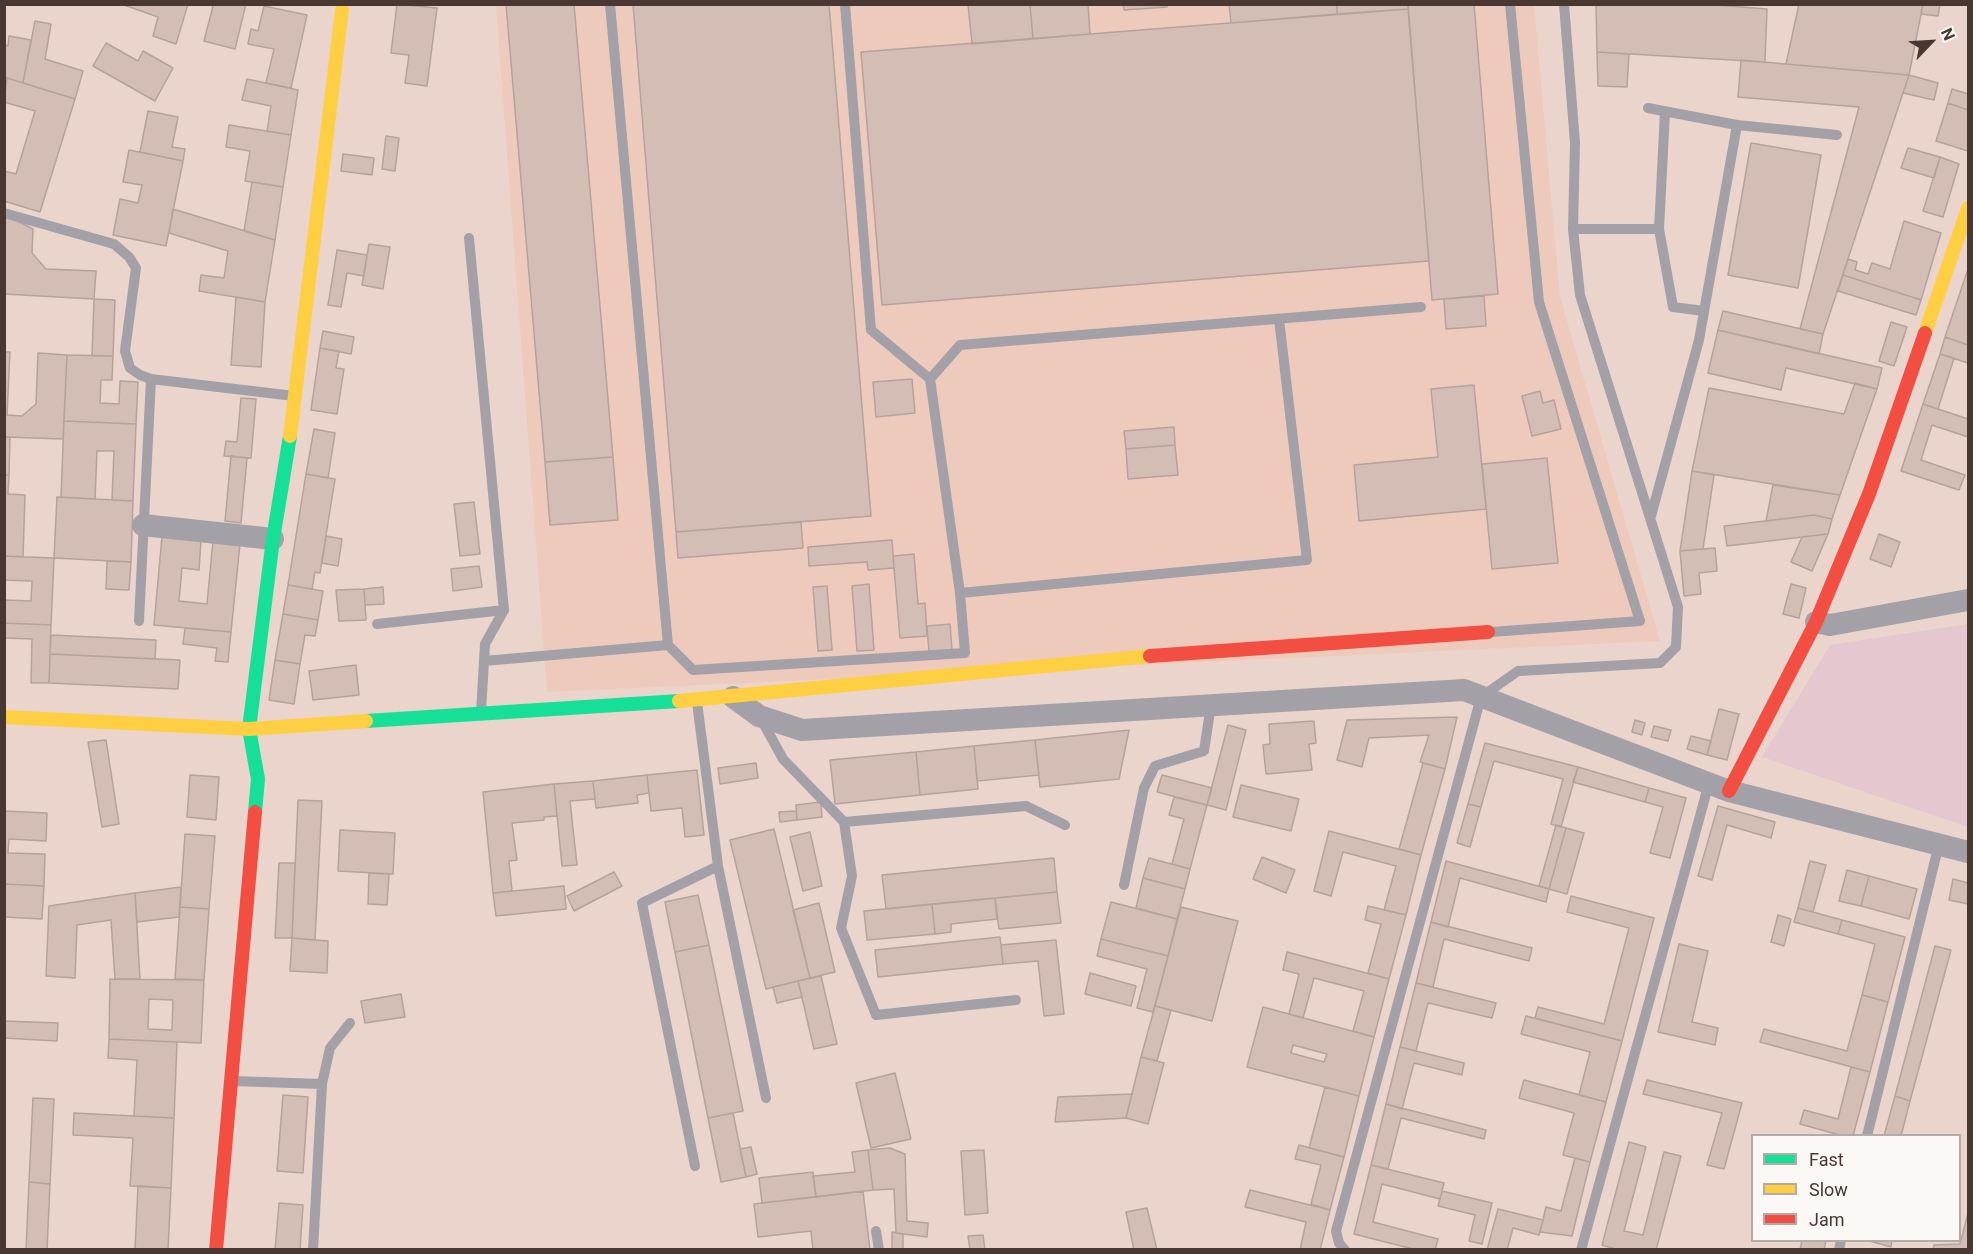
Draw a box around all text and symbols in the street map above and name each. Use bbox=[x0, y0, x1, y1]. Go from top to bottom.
north arrow bbox=[1901, 12, 1961, 72]
text: N bbox=[1937, 25, 1959, 43]
legend bbox=[1751, 1134, 1961, 1242]
text: Fast bbox=[1809, 1149, 1844, 1170]
text: Slow bbox=[1809, 1179, 1848, 1200]
text: Jam bbox=[1809, 1209, 1845, 1230]

